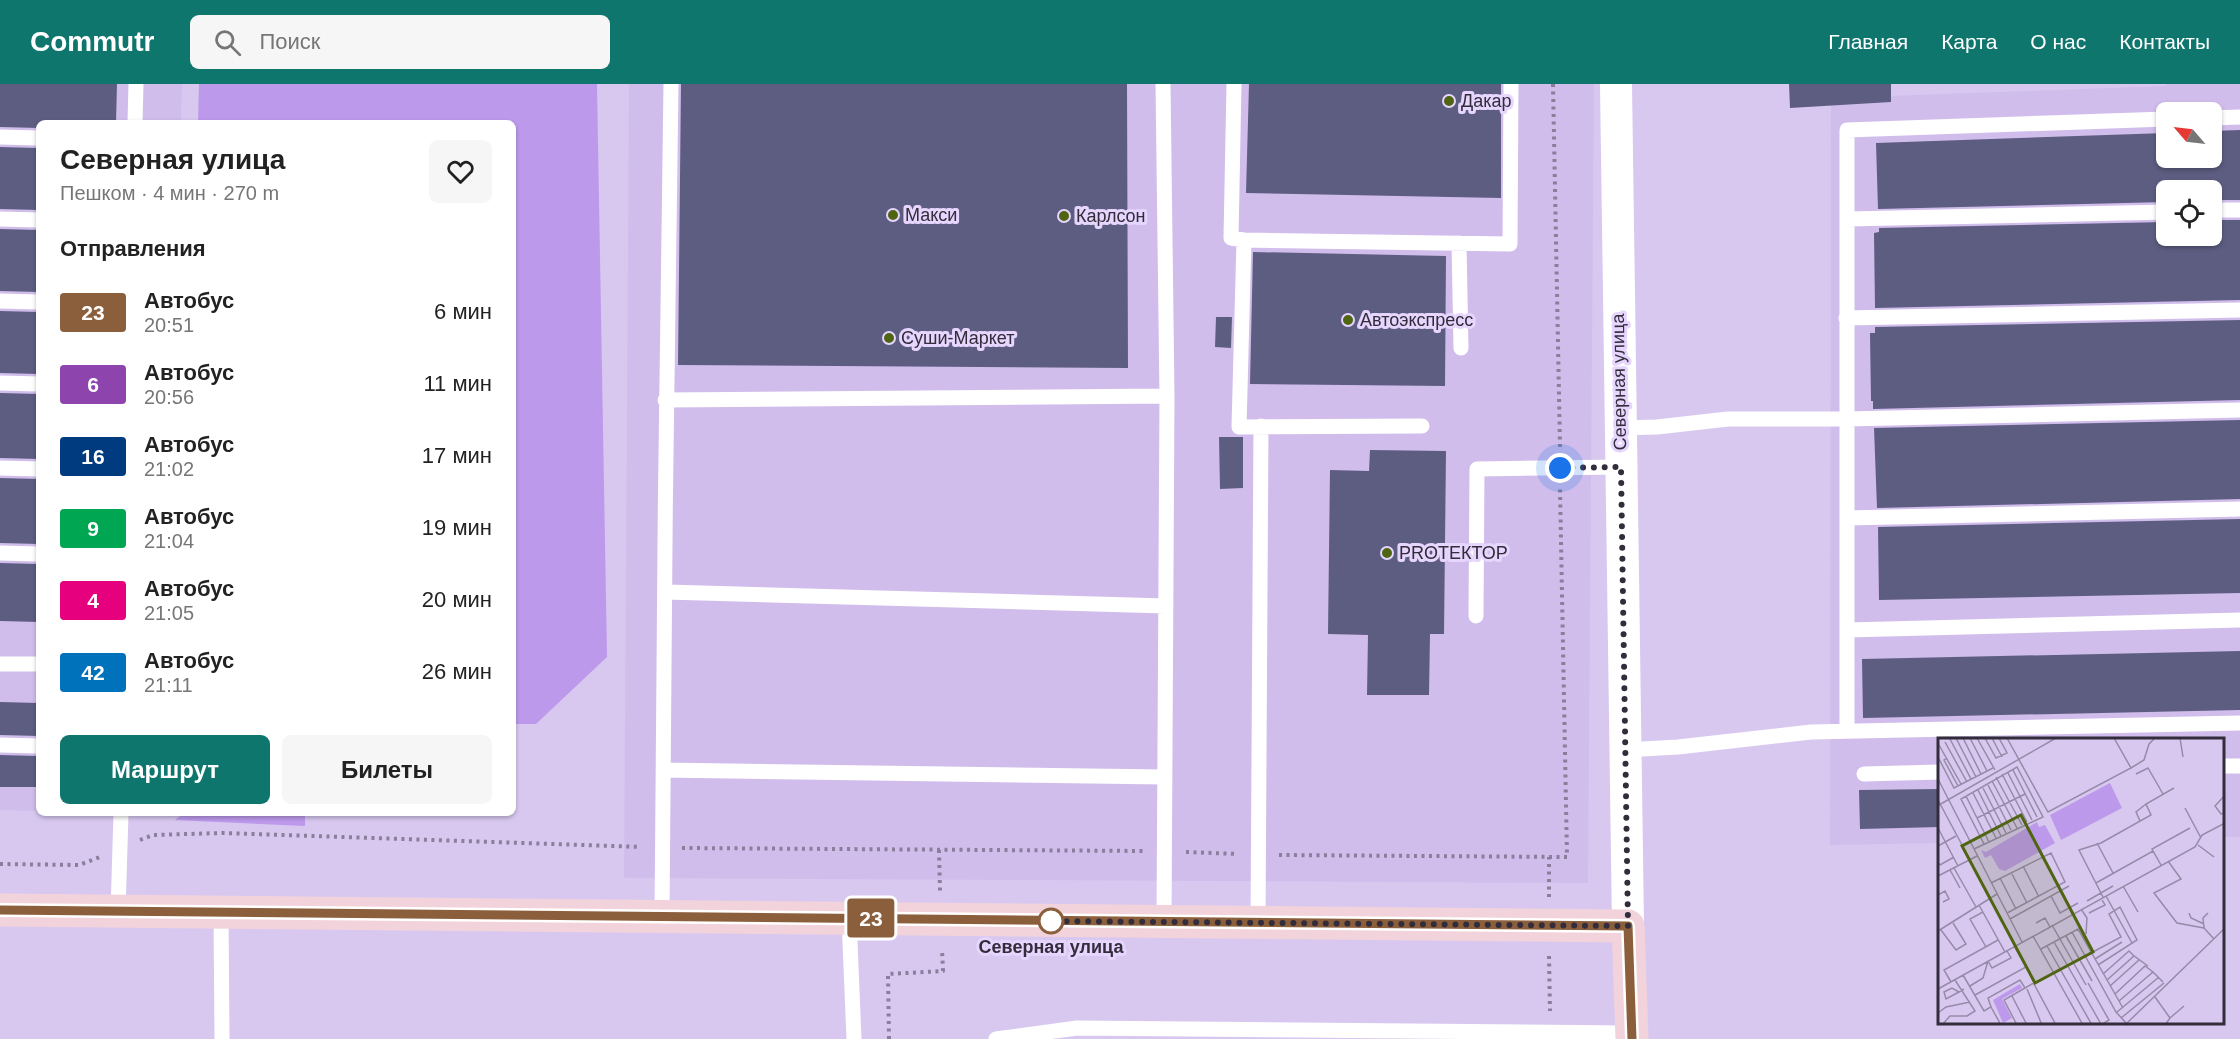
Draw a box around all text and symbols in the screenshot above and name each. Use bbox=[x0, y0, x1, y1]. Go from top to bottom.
search box bbox=[190, 15, 610, 69]
text: Commutr bbox=[30, 26, 154, 57]
icon: search bbox=[211, 26, 244, 59]
text: Поиск bbox=[259, 29, 320, 54]
text: Главная bbox=[1828, 30, 1908, 53]
text: Карта bbox=[1941, 30, 1997, 53]
text: О нас bbox=[2030, 30, 2086, 53]
text: Контакты bbox=[2119, 30, 2210, 53]
place label: Дакар bbox=[1461, 91, 1512, 111]
marker: Дакар bbox=[1442, 94, 1456, 108]
north arrow bbox=[2156, 102, 2222, 168]
map controls bbox=[2156, 102, 2222, 246]
button: heart bbox=[429, 140, 492, 203]
text: Северная улица bbox=[60, 144, 285, 175]
button: locate bbox=[2156, 180, 2222, 246]
text: Пешком · 4 мин · 270 m bbox=[60, 182, 279, 204]
place label: Макси bbox=[905, 205, 957, 225]
place label: Карлсон bbox=[1076, 206, 1146, 226]
marker: Макси bbox=[886, 208, 900, 222]
marker: Карлсон bbox=[1057, 209, 1071, 223]
text: Отправления bbox=[60, 236, 206, 261]
text: Автобус bbox=[144, 288, 234, 313]
text: 6 мин bbox=[434, 299, 492, 324]
text: 23 bbox=[81, 301, 105, 324]
place label: Автоэкспресс bbox=[1360, 310, 1473, 330]
marker: Автоэкспресс bbox=[1341, 313, 1355, 327]
street label: Северная улица bbox=[1608, 313, 1630, 450]
text: 20:51 bbox=[144, 314, 194, 336]
place label: Суши-Маркет bbox=[901, 328, 1014, 348]
marker: Суши-Маркет bbox=[882, 331, 896, 345]
text: Автобус bbox=[144, 360, 234, 385]
text: 11 мин bbox=[423, 371, 492, 396]
text: 6 bbox=[87, 373, 99, 396]
text: 20:56 bbox=[144, 386, 194, 408]
text: Автобус bbox=[144, 432, 234, 457]
text: 17 мин bbox=[422, 443, 492, 468]
text: 16 bbox=[81, 445, 105, 468]
your location bbox=[1545, 453, 1575, 483]
text: 21:02 bbox=[144, 458, 194, 480]
text: Автобус bbox=[144, 504, 234, 529]
text: 19 мин bbox=[422, 515, 492, 540]
text: 9 bbox=[87, 517, 99, 540]
text: 21:04 bbox=[144, 530, 194, 552]
place label: PROТЕКТОР bbox=[1399, 543, 1508, 563]
marker: PROТЕКТОР bbox=[1380, 546, 1394, 560]
text: Автобус bbox=[144, 576, 234, 601]
text: 20 мин bbox=[422, 587, 492, 612]
text: 4 bbox=[87, 589, 99, 612]
text: 21:05 bbox=[144, 602, 194, 624]
text: Автобус bbox=[144, 648, 234, 673]
text: 26 мин bbox=[422, 659, 492, 684]
text: 42 bbox=[81, 661, 105, 684]
text: 21:11 bbox=[144, 674, 193, 696]
button: Маршрут bbox=[60, 735, 270, 804]
button: Билеты bbox=[282, 735, 492, 804]
inset map bbox=[1938, 738, 2225, 1024]
line badge: 23 bbox=[844, 898, 898, 938]
text: 23 bbox=[859, 907, 883, 930]
marker: Северная улица bbox=[1038, 908, 1064, 934]
place label: Северная улица bbox=[979, 937, 1124, 957]

